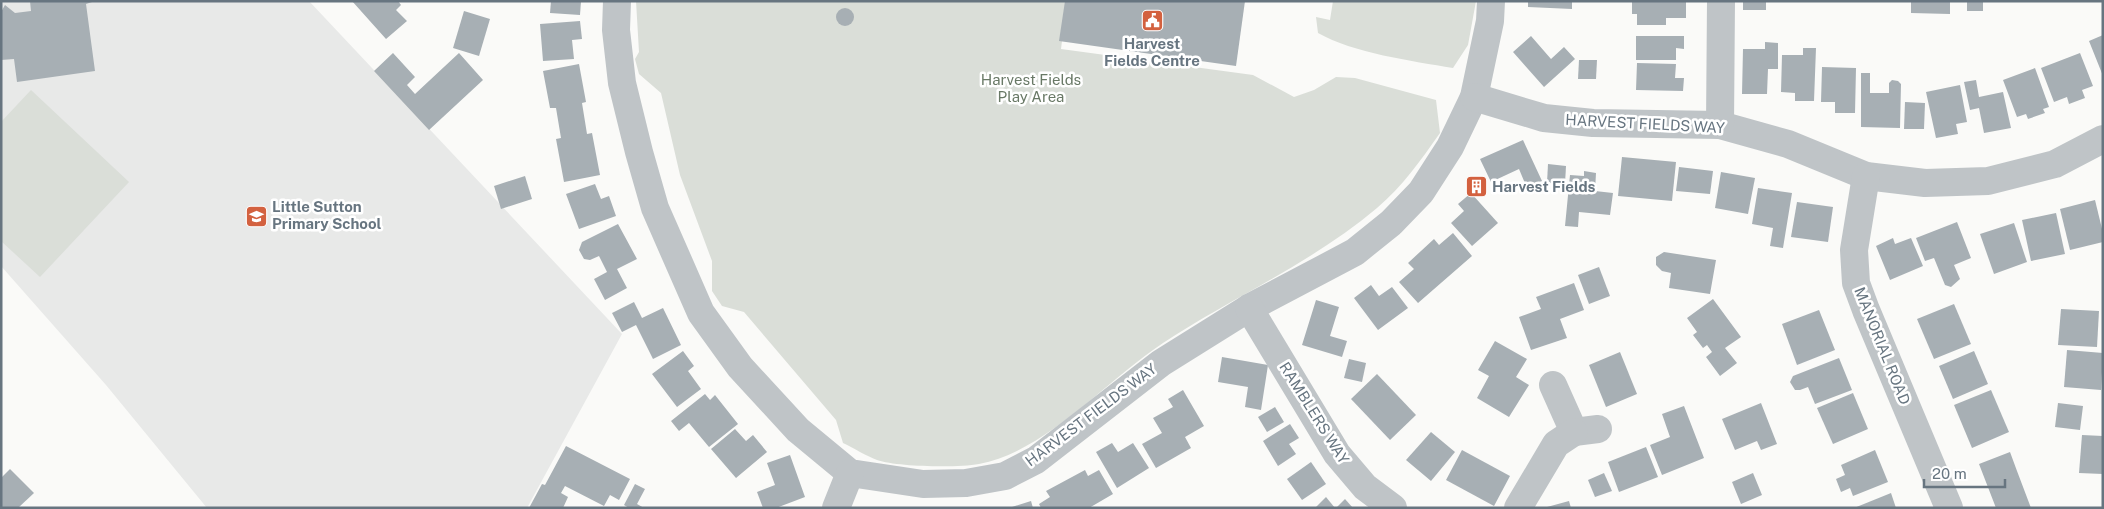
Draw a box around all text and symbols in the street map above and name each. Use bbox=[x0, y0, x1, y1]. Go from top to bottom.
public building icon: Harvest Fields Centre bbox=[1140, 9, 1164, 33]
place label: Harvest Fields Centre bbox=[1104, 35, 1200, 69]
park label: Harvest Fields Play Area bbox=[981, 71, 1081, 105]
street label: HARVEST FIELDS WAY bbox=[1565, 111, 1725, 136]
building icon: Harvest Fields bbox=[1464, 175, 1488, 199]
place label: Harvest Fields bbox=[1492, 178, 1596, 195]
place label: Little Sutton Primary School bbox=[272, 198, 382, 232]
school or university icon: Little Sutton Primary School bbox=[244, 204, 268, 228]
street label: MANORIAL ROAD bbox=[1851, 285, 1914, 407]
street label: RAMBLERS WAY bbox=[1276, 359, 1353, 467]
street label: HARVEST FIELDS WAY bbox=[1022, 360, 1160, 469]
scale bar bbox=[1924, 456, 2005, 488]
text: 20 m bbox=[1932, 465, 1967, 482]

